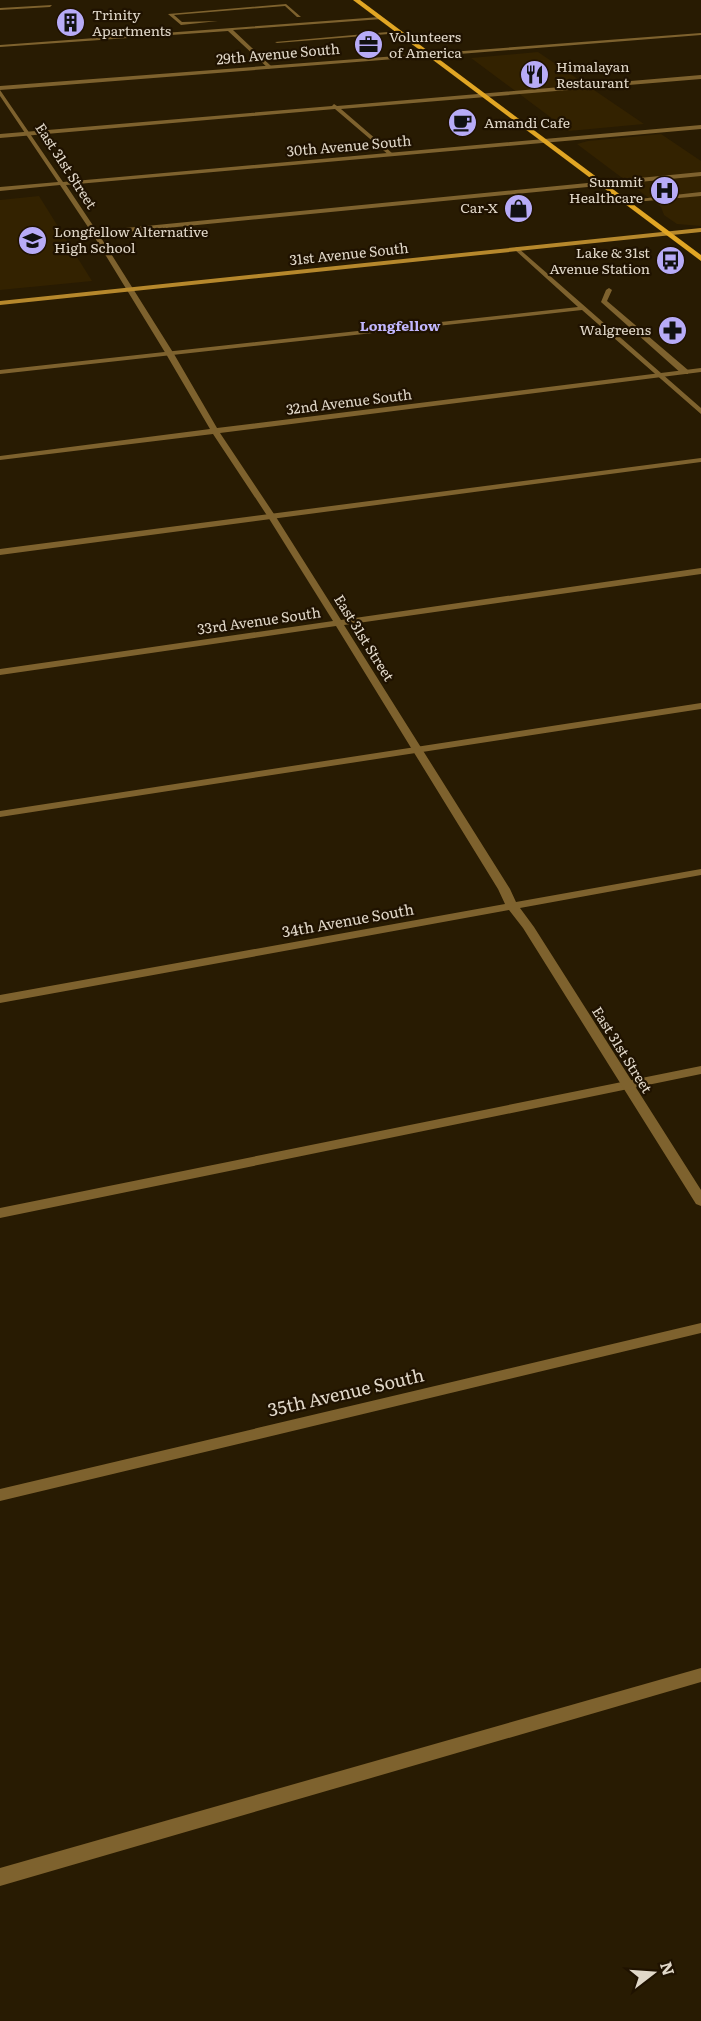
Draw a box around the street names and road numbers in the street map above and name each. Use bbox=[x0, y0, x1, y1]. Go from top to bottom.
street label: 29th Avenue South bbox=[215, 38, 341, 68]
street label: East 31st Street bbox=[32, 119, 102, 213]
street label: 30th Avenue South bbox=[286, 130, 412, 160]
street label: 31st Avenue South bbox=[288, 237, 410, 269]
street label: 32nd Avenue South bbox=[285, 383, 413, 419]
street label: East 31st Street bbox=[330, 590, 400, 685]
street label: 33rd Avenue South bbox=[196, 601, 322, 639]
street label: 34th Avenue South bbox=[280, 897, 416, 942]
street label: East 31st Street bbox=[588, 1002, 658, 1097]
street label: 35th Avenue South bbox=[265, 1360, 427, 1423]

